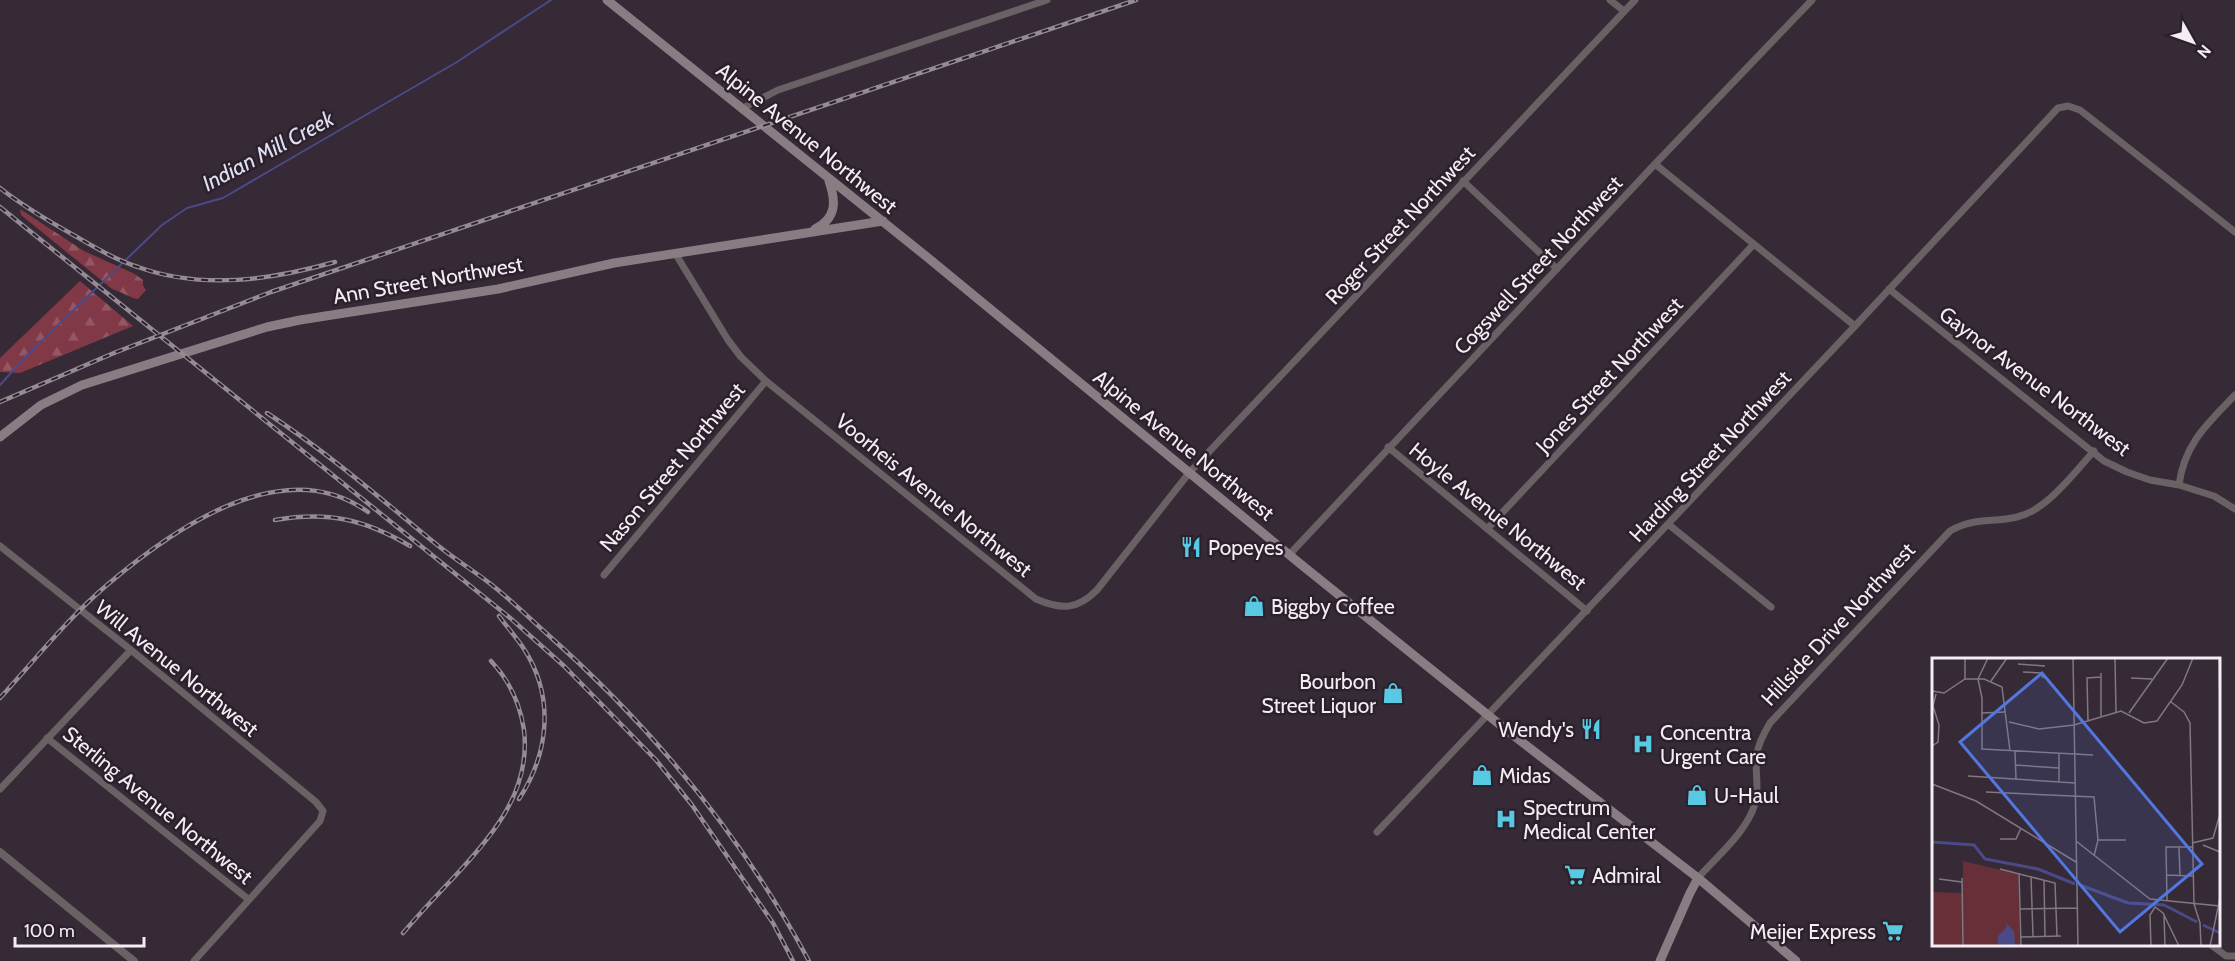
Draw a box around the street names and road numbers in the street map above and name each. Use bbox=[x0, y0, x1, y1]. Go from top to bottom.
street label: Alpine Avenue Northwest bbox=[712, 57, 902, 219]
street label: Roger Street Northwest bbox=[1320, 141, 1480, 309]
street label: Cogswell Street Northwest bbox=[1449, 170, 1627, 360]
street label: Ann Street Northwest bbox=[331, 251, 525, 309]
street label: Jones Street Northwest bbox=[1530, 292, 1688, 459]
street label: Gaynor Avenue Northwest bbox=[1934, 301, 2136, 461]
street label: Alpine Avenue Northwest bbox=[1089, 364, 1279, 526]
street label: Harding Street Northwest bbox=[1624, 365, 1796, 547]
street label: Nason Street Northwest bbox=[594, 378, 750, 556]
street label: Voorheis Avenue Northwest bbox=[831, 408, 1037, 582]
street label: Hoyle Avenue Northwest bbox=[1404, 437, 1592, 595]
street label: Hillside Drive Northwest bbox=[1756, 537, 1920, 711]
street label: Will Avenue Northwest bbox=[90, 594, 264, 742]
street label: Sterling Avenue Northwest bbox=[58, 721, 258, 889]

